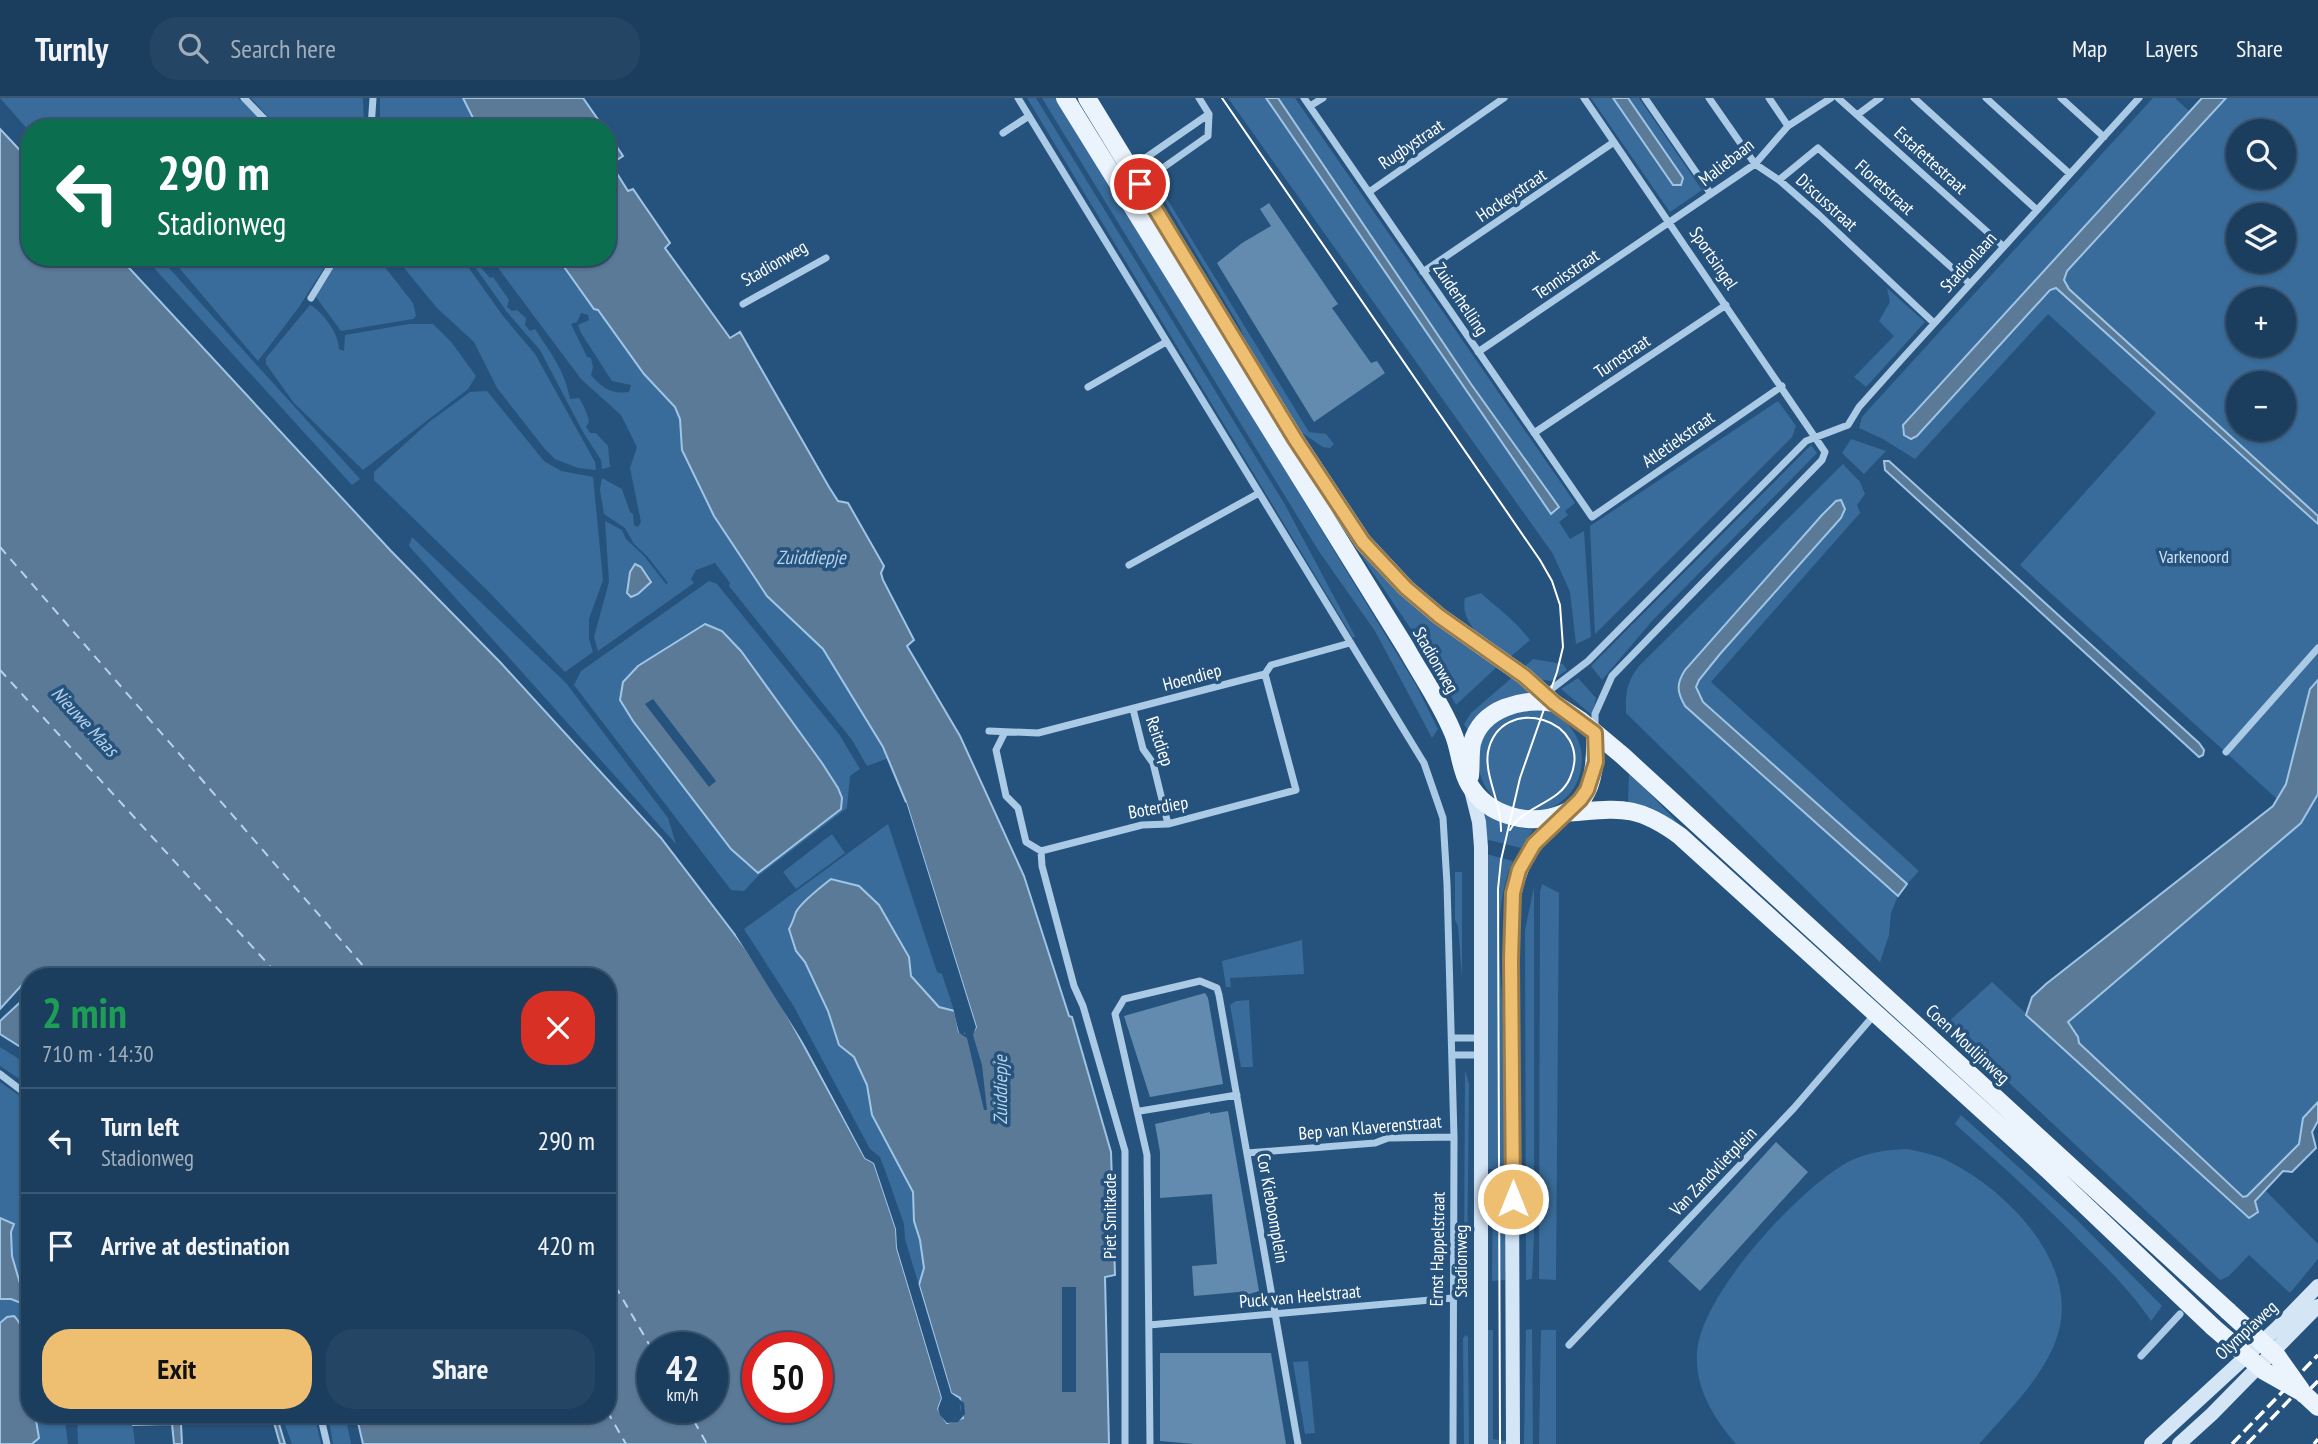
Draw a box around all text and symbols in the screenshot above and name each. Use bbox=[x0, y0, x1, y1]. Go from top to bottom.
search box bbox=[150, 17, 640, 80]
text: Turnly bbox=[35, 27, 108, 70]
icon: search bbox=[174, 29, 212, 67]
text: Search here bbox=[230, 32, 336, 65]
text: Map bbox=[2072, 33, 2107, 64]
text: Layers bbox=[2145, 33, 2198, 64]
text: Share bbox=[2236, 33, 2283, 64]
street label: Rugbystraat bbox=[1374, 114, 1448, 174]
map controls bbox=[2226, 119, 2296, 441]
button: search bbox=[2226, 119, 2296, 189]
street label: Estafettestraat bbox=[1890, 121, 1972, 199]
street label: Maliebaan bbox=[1694, 133, 1758, 191]
text: 290 m bbox=[157, 140, 270, 204]
icon: left bbox=[42, 147, 133, 238]
pin bbox=[1110, 154, 1170, 214]
street label: Floretstraat bbox=[1851, 154, 1919, 220]
street label: Hockeystraat bbox=[1471, 163, 1551, 227]
icon: arrive bbox=[1121, 165, 1159, 203]
street label: Discusstraat bbox=[1791, 168, 1863, 236]
text: Stadionweg bbox=[157, 202, 286, 244]
button: layers bbox=[2226, 203, 2296, 273]
street label: Sportsingel bbox=[1685, 222, 1744, 294]
street label: Stadionlaan bbox=[1935, 227, 2001, 297]
street label: Stadionweg bbox=[737, 235, 811, 291]
street label: Tennisstraat bbox=[1529, 244, 1603, 304]
street label: Zuiderhelling bbox=[1428, 258, 1494, 340]
button: + bbox=[2226, 287, 2296, 357]
street label: Turnstraat bbox=[1590, 329, 1654, 383]
button: − bbox=[2226, 371, 2296, 441]
street label: Atletiekstraat bbox=[1637, 406, 1719, 472]
water label: Zuiddiepje bbox=[776, 545, 847, 569]
park label: Varkenoord bbox=[2158, 545, 2229, 568]
street label: Stadionweg bbox=[1408, 623, 1464, 697]
street label: Hoendiep bbox=[1160, 658, 1224, 696]
water label: Nieuwe Maas bbox=[47, 681, 125, 762]
street label: Reitdiep bbox=[1141, 713, 1179, 769]
street label: Boterdiep bbox=[1126, 790, 1190, 824]
text: 2 min bbox=[42, 985, 127, 1040]
button: close bbox=[521, 991, 595, 1065]
street label: Coen Moulijnweg bbox=[1921, 999, 2015, 1089]
text: 710 m · 14:30 bbox=[42, 1039, 154, 1068]
water label: Zuiddiepje bbox=[988, 1054, 1012, 1125]
street label: Bep van Klaverenstraat bbox=[1297, 1109, 1443, 1145]
text: Turn left bbox=[101, 1110, 179, 1143]
street label: Van Zandvlietplein bbox=[1664, 1121, 1761, 1221]
icon: left bbox=[42, 1122, 80, 1160]
text: 290 m bbox=[537, 1124, 595, 1157]
text: Stadionweg bbox=[101, 1143, 194, 1172]
street label: Cor Kieboomplein bbox=[1252, 1151, 1294, 1265]
position arrow bbox=[1476, 1162, 1550, 1236]
street label: Piet Smitkade bbox=[1098, 1173, 1121, 1259]
street label: Ernst Happelstraat bbox=[1424, 1191, 1450, 1307]
street label: Stadionweg bbox=[1449, 1225, 1472, 1297]
icon: arrive bbox=[42, 1227, 80, 1265]
text: Arrive at destination bbox=[101, 1229, 290, 1262]
text: 420 m bbox=[537, 1229, 595, 1262]
street label: Puck van Heelstraat bbox=[1238, 1279, 1362, 1313]
street label: Olympiaweg bbox=[2210, 1295, 2282, 1365]
button: Exit bbox=[42, 1329, 312, 1409]
button: Share bbox=[326, 1329, 595, 1409]
speed limit sign: 50 bbox=[742, 1332, 833, 1423]
text: 42 bbox=[666, 1345, 699, 1391]
text: km/h bbox=[667, 1383, 698, 1406]

